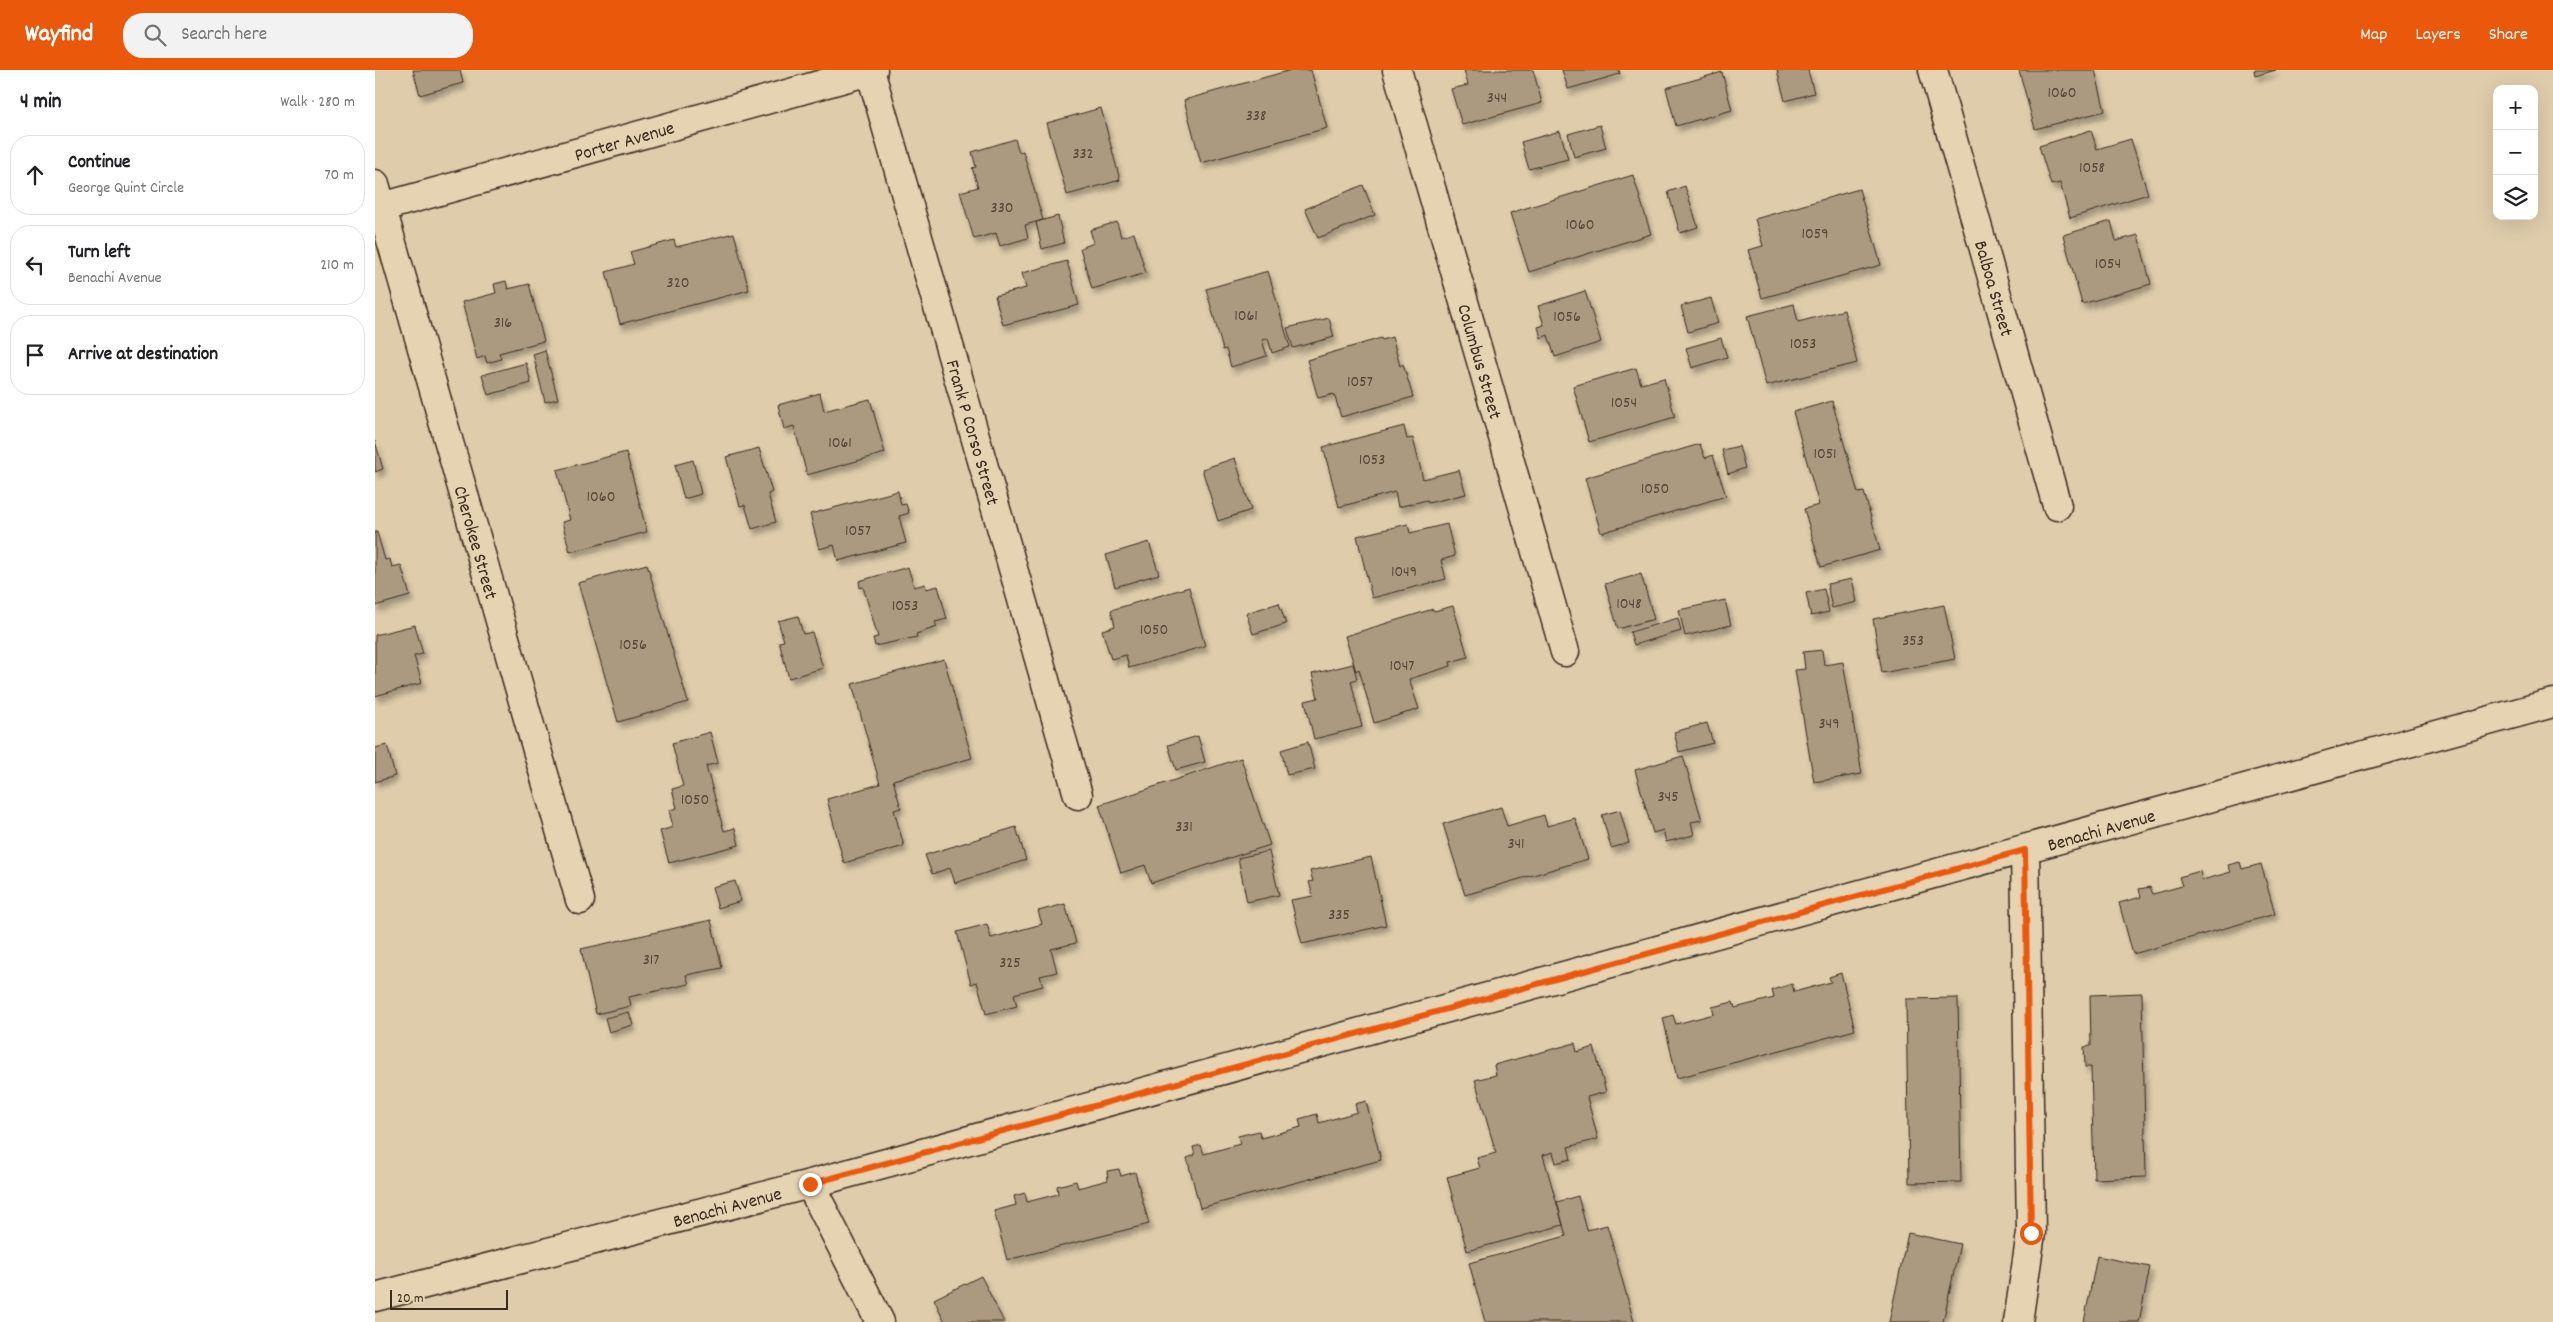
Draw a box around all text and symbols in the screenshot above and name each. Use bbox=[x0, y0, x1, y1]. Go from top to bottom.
search box bbox=[123, 13, 473, 58]
text: Wayfind bbox=[25, 18, 93, 52]
icon: search bbox=[141, 21, 169, 49]
text: Search here bbox=[181, 22, 267, 49]
text: Map bbox=[2360, 23, 2387, 48]
text: Layers bbox=[2415, 23, 2461, 48]
text: Share bbox=[2489, 23, 2528, 48]
house number: 1060 bbox=[2048, 82, 2076, 105]
map controls bbox=[2493, 85, 2538, 220]
button: + bbox=[2493, 85, 2538, 130]
house number: 344 bbox=[1487, 87, 1507, 110]
text: 4 min bbox=[20, 88, 62, 118]
text: Walk · 280 m bbox=[280, 91, 355, 114]
house number: 338 bbox=[1246, 105, 1266, 128]
street label: Porter Avenue bbox=[572, 116, 678, 171]
button: − bbox=[2493, 130, 2538, 175]
house number: 332 bbox=[1072, 143, 1094, 166]
text: Continue bbox=[68, 150, 130, 177]
house number: 1058 bbox=[2079, 157, 2105, 180]
icon: ahead bbox=[21, 161, 49, 189]
text: 70 m bbox=[324, 164, 354, 187]
button: layers bbox=[2493, 175, 2538, 220]
text: George Quint Circle bbox=[68, 177, 184, 200]
house number: 330 bbox=[991, 197, 1013, 220]
house number: 1060 bbox=[1566, 214, 1594, 237]
house number: 1059 bbox=[1802, 223, 1828, 246]
street label: Balboa Street bbox=[1965, 238, 2018, 340]
text: Turn left bbox=[68, 240, 131, 267]
icon: left bbox=[21, 251, 49, 279]
house number: 1054 bbox=[2095, 253, 2121, 276]
text: 210 m bbox=[320, 254, 354, 277]
text: Benachi Avenue bbox=[68, 267, 162, 290]
house number: 320 bbox=[667, 272, 689, 295]
street label: Columbus Street bbox=[1448, 301, 1507, 423]
house number: 1061 bbox=[1234, 305, 1258, 328]
house number: 1056 bbox=[1553, 306, 1581, 329]
house number: 316 bbox=[494, 312, 512, 335]
house number: 1053 bbox=[1790, 333, 1816, 356]
icon: arrive bbox=[21, 341, 49, 369]
text: Arrive at destination bbox=[68, 342, 218, 369]
street label: Frank P Corso Street bbox=[937, 357, 1004, 509]
house number: 1057 bbox=[1347, 371, 1373, 394]
house number: 1054 bbox=[1611, 392, 1637, 415]
house number: 1061 bbox=[828, 432, 852, 455]
house number: 1051 bbox=[1813, 443, 1837, 466]
house number: 1053 bbox=[1359, 449, 1385, 472]
house number: 1050 bbox=[1641, 478, 1669, 501]
street label: Cherokee Street bbox=[445, 483, 503, 603]
house number: 1060 bbox=[587, 486, 615, 509]
house number: 1057 bbox=[845, 520, 871, 543]
house number: 1049 bbox=[1391, 561, 1417, 584]
house number: 1048 bbox=[1616, 593, 1642, 616]
house number: 1053 bbox=[892, 595, 918, 618]
house number: 1050 bbox=[1140, 619, 1168, 642]
house number: 353 bbox=[1902, 630, 1924, 653]
house number: 1056 bbox=[619, 634, 647, 657]
house number: 1047 bbox=[1390, 655, 1415, 678]
house number: 349 bbox=[1818, 713, 1840, 736]
house number: 345 bbox=[1657, 786, 1679, 809]
house number: 1050 bbox=[681, 789, 709, 812]
street label: Benachi Avenue bbox=[2045, 804, 2159, 861]
house number: 331 bbox=[1175, 816, 1193, 839]
house number: 341 bbox=[1507, 833, 1525, 856]
house number: 335 bbox=[1328, 904, 1350, 927]
house number: 317 bbox=[643, 949, 659, 972]
house number: 325 bbox=[999, 952, 1021, 975]
route end bbox=[799, 1173, 822, 1196]
street label: Benachi Avenue bbox=[671, 1182, 785, 1237]
route start bbox=[2020, 1222, 2043, 1245]
scale bar bbox=[390, 1287, 507, 1310]
text: 20 m bbox=[397, 1289, 424, 1309]

